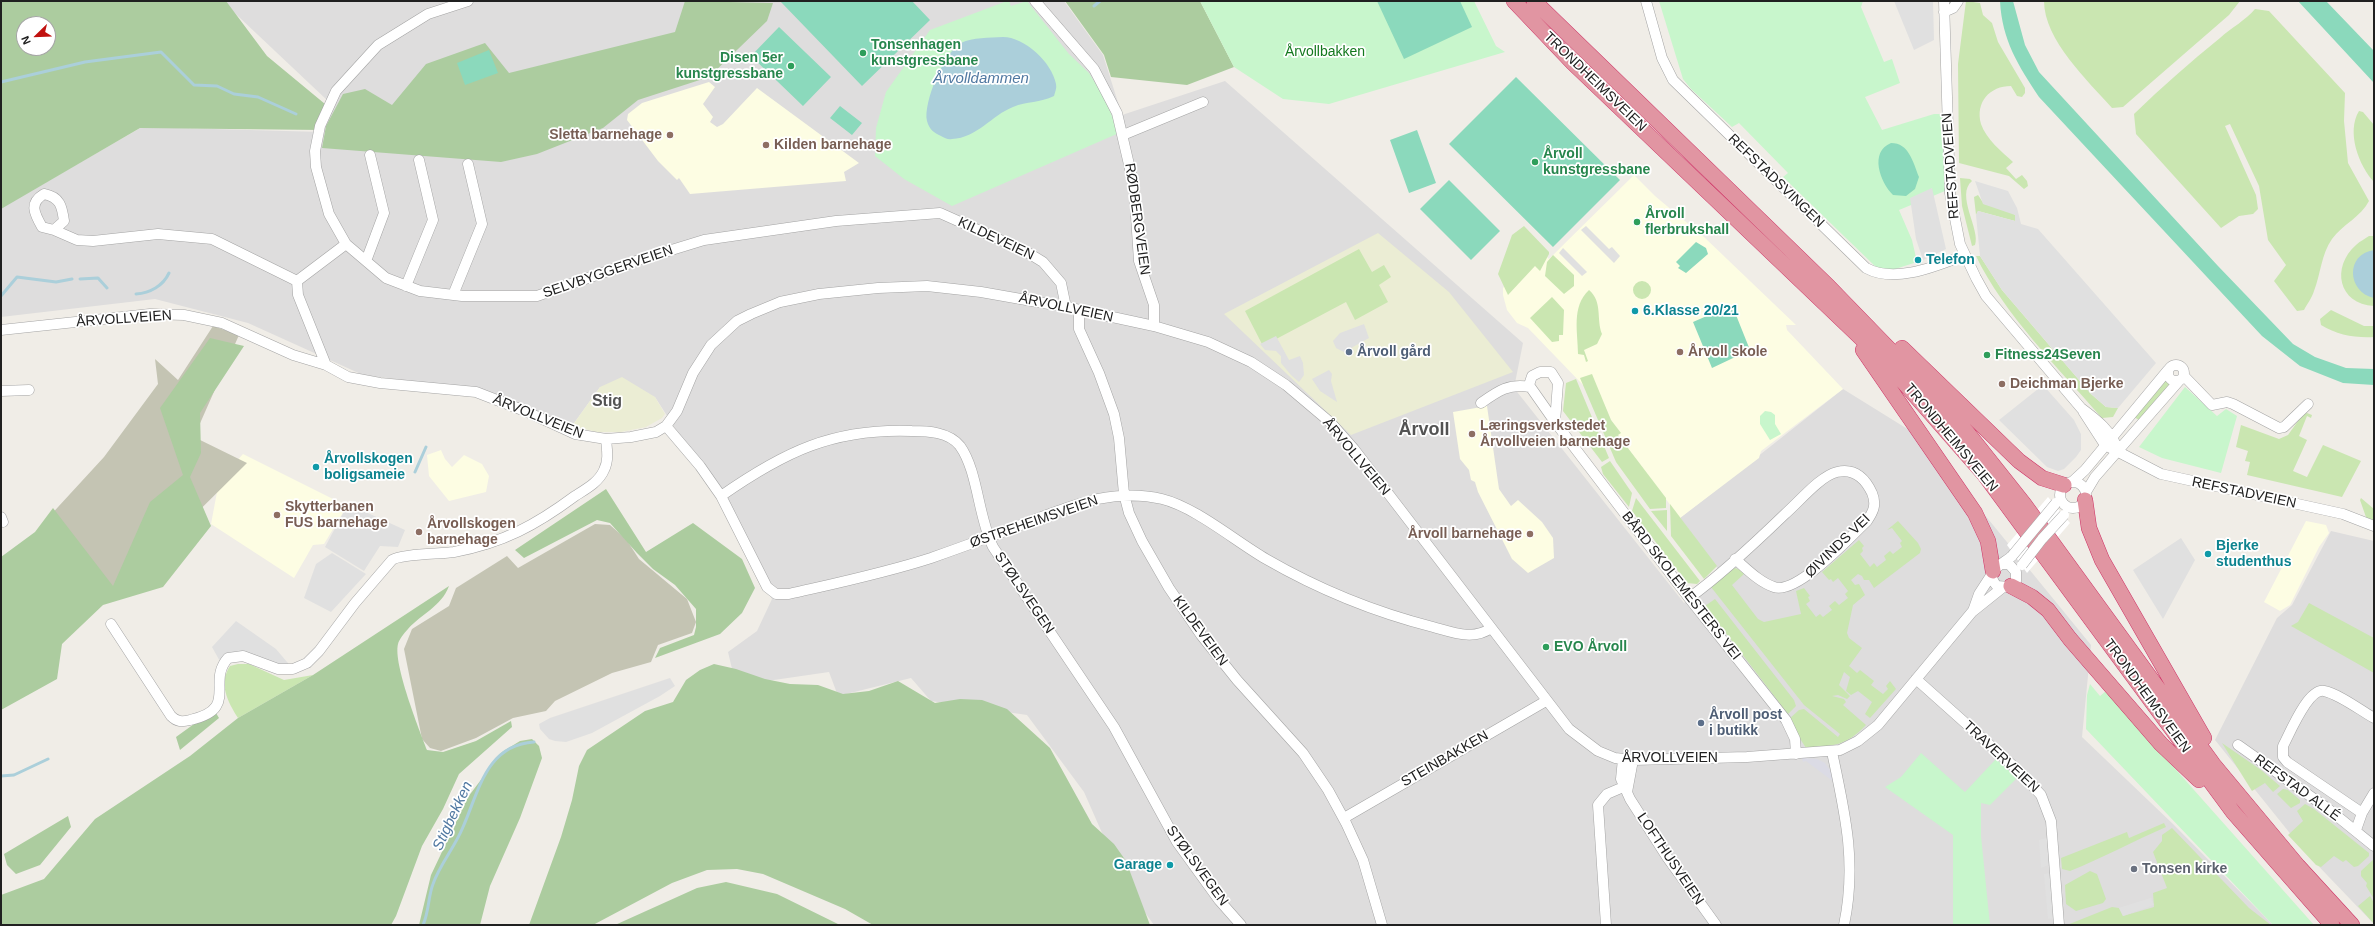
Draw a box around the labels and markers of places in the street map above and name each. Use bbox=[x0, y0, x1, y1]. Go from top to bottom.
place label: Tonsenhagen kunstgressbane bbox=[871, 37, 978, 70]
marker: Tonsenhagen kunstgressbane bbox=[858, 48, 868, 58]
place label: Disen 5er kunstgressbane bbox=[676, 50, 783, 82]
marker: Disen 5er kunstgressbane bbox=[786, 61, 796, 71]
place label: Sletta barnehage bbox=[549, 127, 662, 143]
marker: Sletta barnehage bbox=[665, 130, 675, 140]
place label: Kilden barnehage bbox=[774, 137, 891, 153]
marker: Kilden barnehage bbox=[761, 140, 771, 150]
place label: Årvoll kunstgressbane bbox=[1543, 146, 1650, 178]
marker: Årvoll kunstgressbane bbox=[1530, 157, 1540, 167]
place label: Årvoll flerbrukshall bbox=[1645, 206, 1729, 238]
marker: Årvoll flerbrukshall bbox=[1632, 217, 1642, 227]
place label: Telefon bbox=[1926, 252, 1975, 268]
marker: Telefon bbox=[1913, 255, 1923, 265]
place label: 6.Klasse 20/21 bbox=[1643, 303, 1739, 319]
marker: 6.Klasse 20/21 bbox=[1630, 306, 1640, 316]
place label: Årvoll gård bbox=[1357, 344, 1431, 360]
place label: Årvoll skole bbox=[1688, 344, 1767, 360]
marker: Årvoll gård bbox=[1344, 347, 1354, 357]
marker: Årvoll skole bbox=[1675, 347, 1685, 357]
place label: Fitness24Seven bbox=[1995, 347, 2101, 363]
marker: Fitness24Seven bbox=[1982, 350, 1992, 360]
place label: Deichman Bjerke bbox=[2010, 376, 2124, 392]
marker: Deichman Bjerke bbox=[1997, 379, 2007, 389]
place label: Læringsverkstedet Årvollveien barnehage bbox=[1480, 418, 1630, 450]
marker: Læringsverkstedet Årvollveien barnehage bbox=[1467, 429, 1477, 439]
place label: Årvollskogen boligsameie bbox=[324, 451, 413, 484]
marker: Årvollskogen boligsameie bbox=[311, 462, 321, 472]
place label: Skytterbanen FUS barnehage bbox=[285, 499, 388, 532]
marker: Skytterbanen FUS barnehage bbox=[272, 510, 282, 520]
place label: Årvollskogen barnehage bbox=[427, 516, 516, 548]
place label: Årvoll barnehage bbox=[1408, 526, 1522, 542]
marker: Årvollskogen barnehage bbox=[414, 527, 424, 537]
marker: Årvoll barnehage bbox=[1525, 529, 1535, 539]
place label: Bjerke studenthus bbox=[2216, 538, 2291, 570]
marker: Bjerke studenthus bbox=[2203, 549, 2213, 559]
place label: EVO Årvoll bbox=[1554, 639, 1627, 655]
marker: EVO Årvoll bbox=[1541, 642, 1551, 652]
place label: Årvoll post i butikk bbox=[1709, 707, 1782, 740]
marker: Årvoll post i butikk bbox=[1696, 718, 1706, 728]
place label: Garage bbox=[1114, 857, 1162, 873]
marker: Garage bbox=[1165, 860, 1175, 870]
place label: Tonsen kirke bbox=[2142, 861, 2227, 877]
marker: Tonsen kirke bbox=[2129, 864, 2139, 874]

